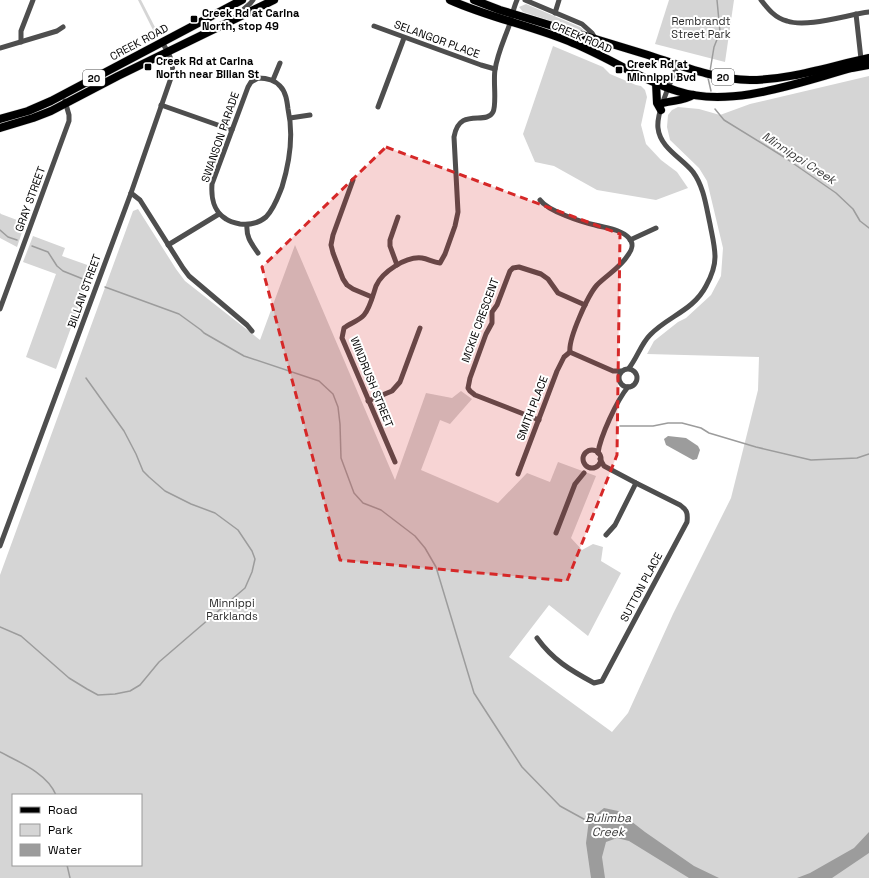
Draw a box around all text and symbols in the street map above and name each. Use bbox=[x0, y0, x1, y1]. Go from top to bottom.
place label: Creek Rd at Carina North, stop 49 bbox=[202, 6, 300, 33]
marker: Creek Rd at Carina North, stop 49 bbox=[189, 14, 199, 24]
park label: Rembrandt Street Park bbox=[671, 14, 731, 41]
street label: SELANGOR PLACE bbox=[392, 17, 482, 61]
street label: CREEK ROAD bbox=[550, 18, 614, 56]
street label: CREEK ROAD bbox=[107, 21, 171, 63]
place label: Creek Rd at Carina North near Billan St bbox=[156, 54, 259, 81]
place label: Creek Rd at Minnippi Bvd bbox=[627, 57, 696, 84]
marker: Creek Rd at Carina North near Billan St bbox=[143, 62, 153, 72]
marker: Creek Rd at Minnippi Bvd bbox=[614, 65, 624, 75]
road number: 20 bbox=[712, 69, 734, 85]
road number: 20 bbox=[83, 70, 105, 86]
street label: SWANSON PARADE bbox=[198, 90, 242, 184]
water label: Minnippi Creek bbox=[759, 128, 840, 189]
street label: GRAY STREET bbox=[12, 164, 48, 234]
street label: BILLAN STREET bbox=[64, 252, 104, 330]
street label: MCKIE CRESCENT bbox=[458, 275, 502, 364]
street label: WINDRUSH STREET bbox=[347, 335, 397, 430]
street label: SMITH PLACE bbox=[513, 374, 551, 442]
street label: SUTTON PLACE bbox=[617, 550, 665, 624]
park label: Minnippi Parklands bbox=[206, 596, 258, 623]
legend bbox=[12, 794, 142, 866]
text: Road bbox=[48, 802, 77, 818]
water label: Bulimba Creek bbox=[585, 810, 631, 840]
text: Park bbox=[48, 822, 73, 838]
text: Water bbox=[48, 842, 82, 858]

